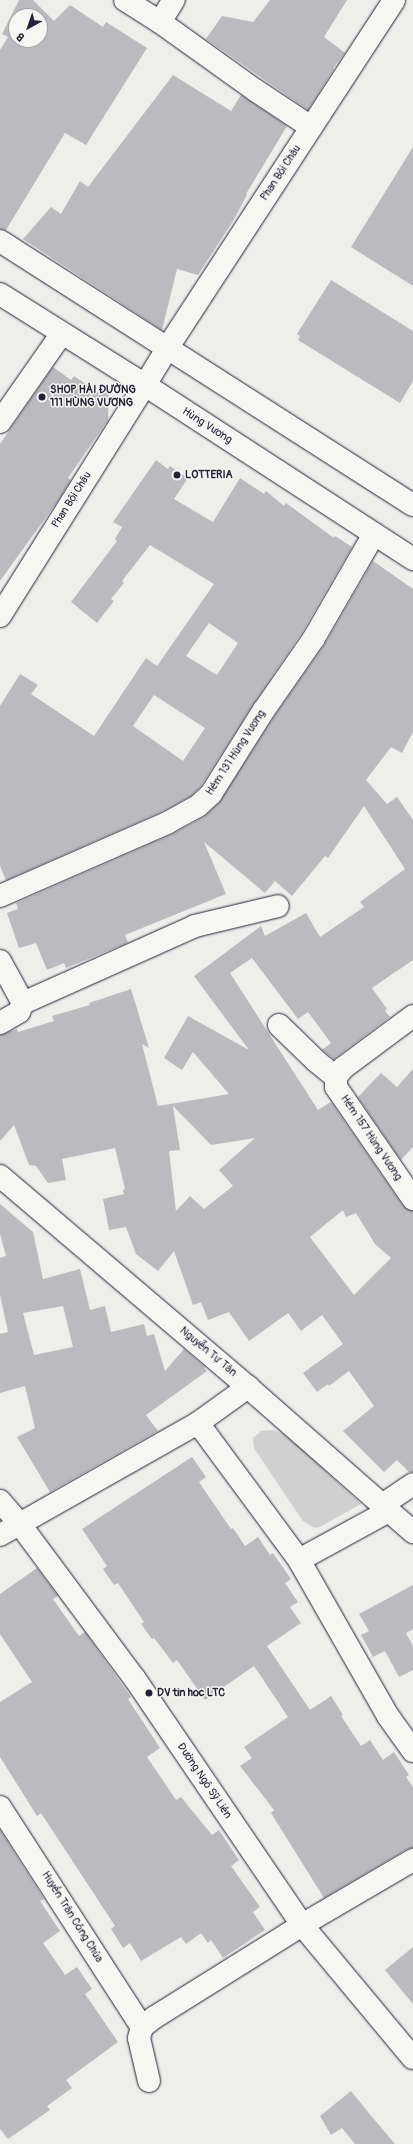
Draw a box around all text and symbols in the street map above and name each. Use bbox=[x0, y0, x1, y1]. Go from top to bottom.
north arrow bbox=[8, 8, 48, 48]
text: B bbox=[14, 30, 27, 44]
street label: Phan Bội Châu bbox=[258, 143, 304, 203]
place label: SHOP HẢI ĐƯỜNG 111 HÙNG VƯƠNG bbox=[50, 384, 136, 410]
marker: SHOP HẢI ĐƯỜNG 111 HÙNG VƯƠNG bbox=[37, 392, 47, 402]
street label: Hùng Vương bbox=[180, 405, 234, 447]
place label: LOTTERIA bbox=[185, 468, 233, 482]
street label: Phan Bội Châu bbox=[49, 469, 95, 531]
marker: LOTTERIA bbox=[172, 470, 182, 480]
street label: Hẻm 131 Hùng Vương bbox=[204, 708, 268, 798]
street label: Hẻm 157 Hùng Vương bbox=[337, 1093, 405, 1183]
street label: Nguyễn Tự Tân bbox=[177, 1324, 239, 1380]
place label: DV tin hoc LTC bbox=[157, 1686, 225, 1700]
marker: DV tin hoc LTC bbox=[144, 1688, 154, 1698]
street label: Đường Ngô Sỹ Liên bbox=[174, 1741, 234, 1821]
street label: Huyền Trân Công Chúa bbox=[39, 1869, 105, 1965]

